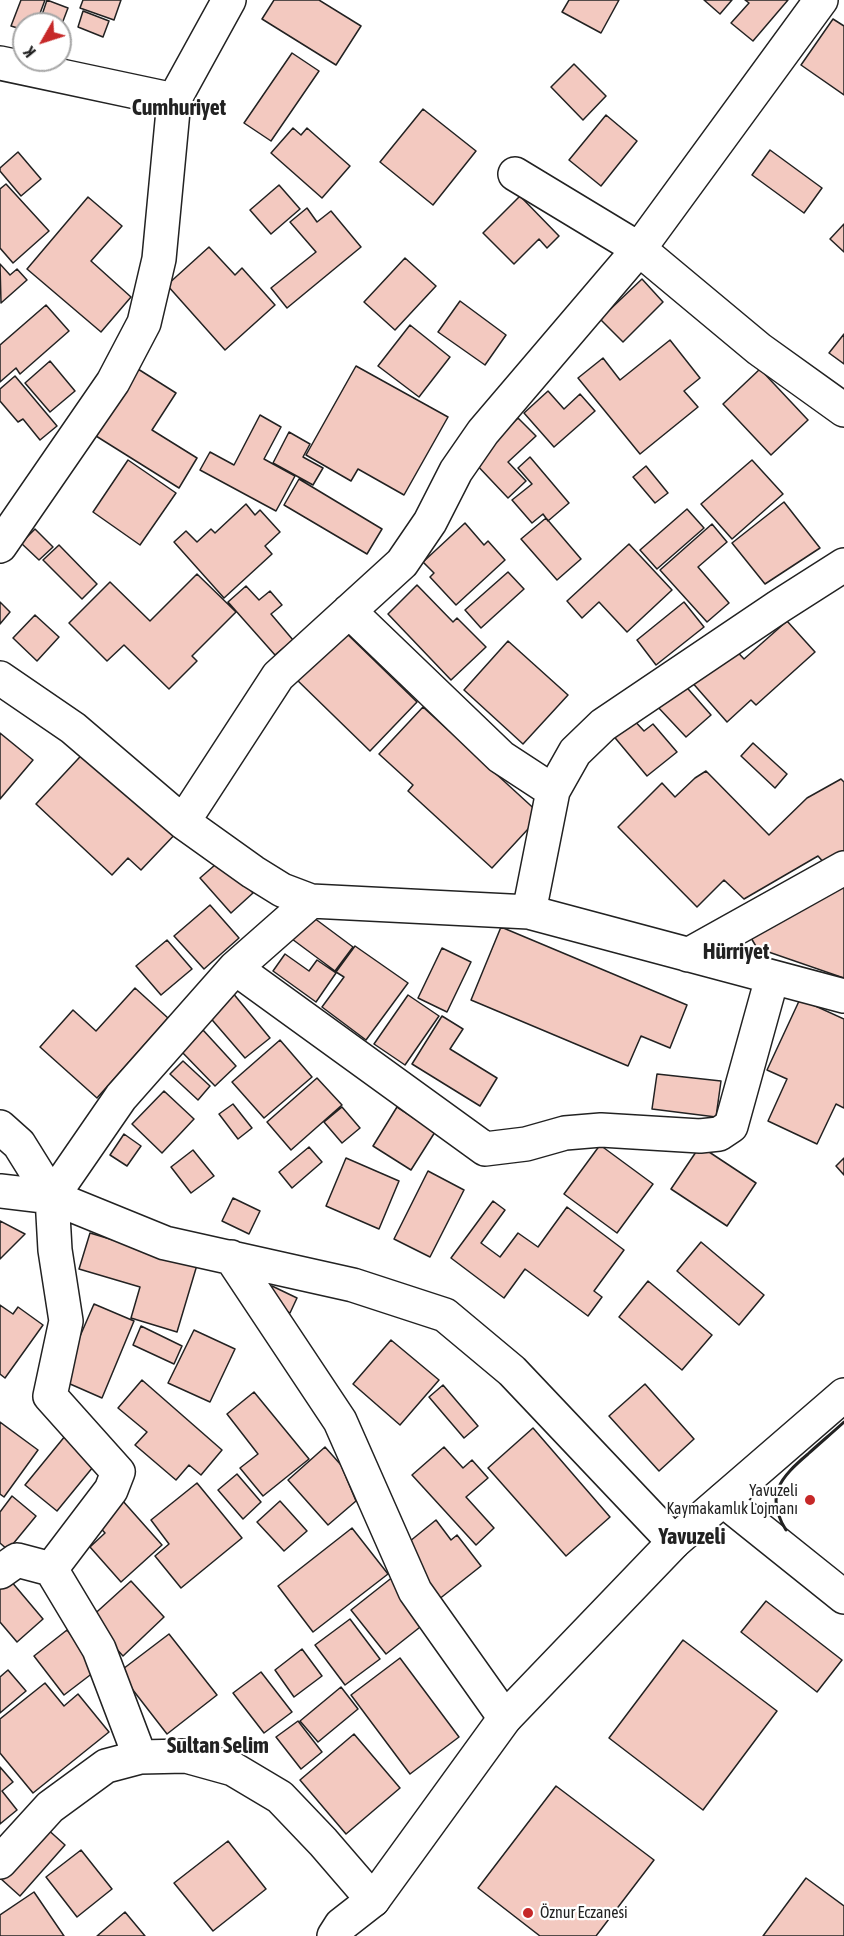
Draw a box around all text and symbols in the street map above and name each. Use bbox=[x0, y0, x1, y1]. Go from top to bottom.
north arrow bbox=[12, 12, 72, 72]
text: K bbox=[20, 43, 39, 61]
district label: Cumhuriyet bbox=[132, 95, 226, 121]
district label: Hürriyet bbox=[703, 939, 769, 965]
place label: Yavuzeli Kaymakamlık Lojmanı bbox=[667, 1481, 798, 1519]
marker: Yavuzeli Kaymakamlık Lojmanı bbox=[803, 1493, 817, 1507]
district label: Yavuzeli bbox=[659, 1524, 725, 1550]
district label: Sultan Selim bbox=[167, 1733, 269, 1759]
place label: Öznur Eczanesi bbox=[540, 1903, 628, 1923]
marker: Öznur Eczanesi bbox=[521, 1906, 535, 1920]

